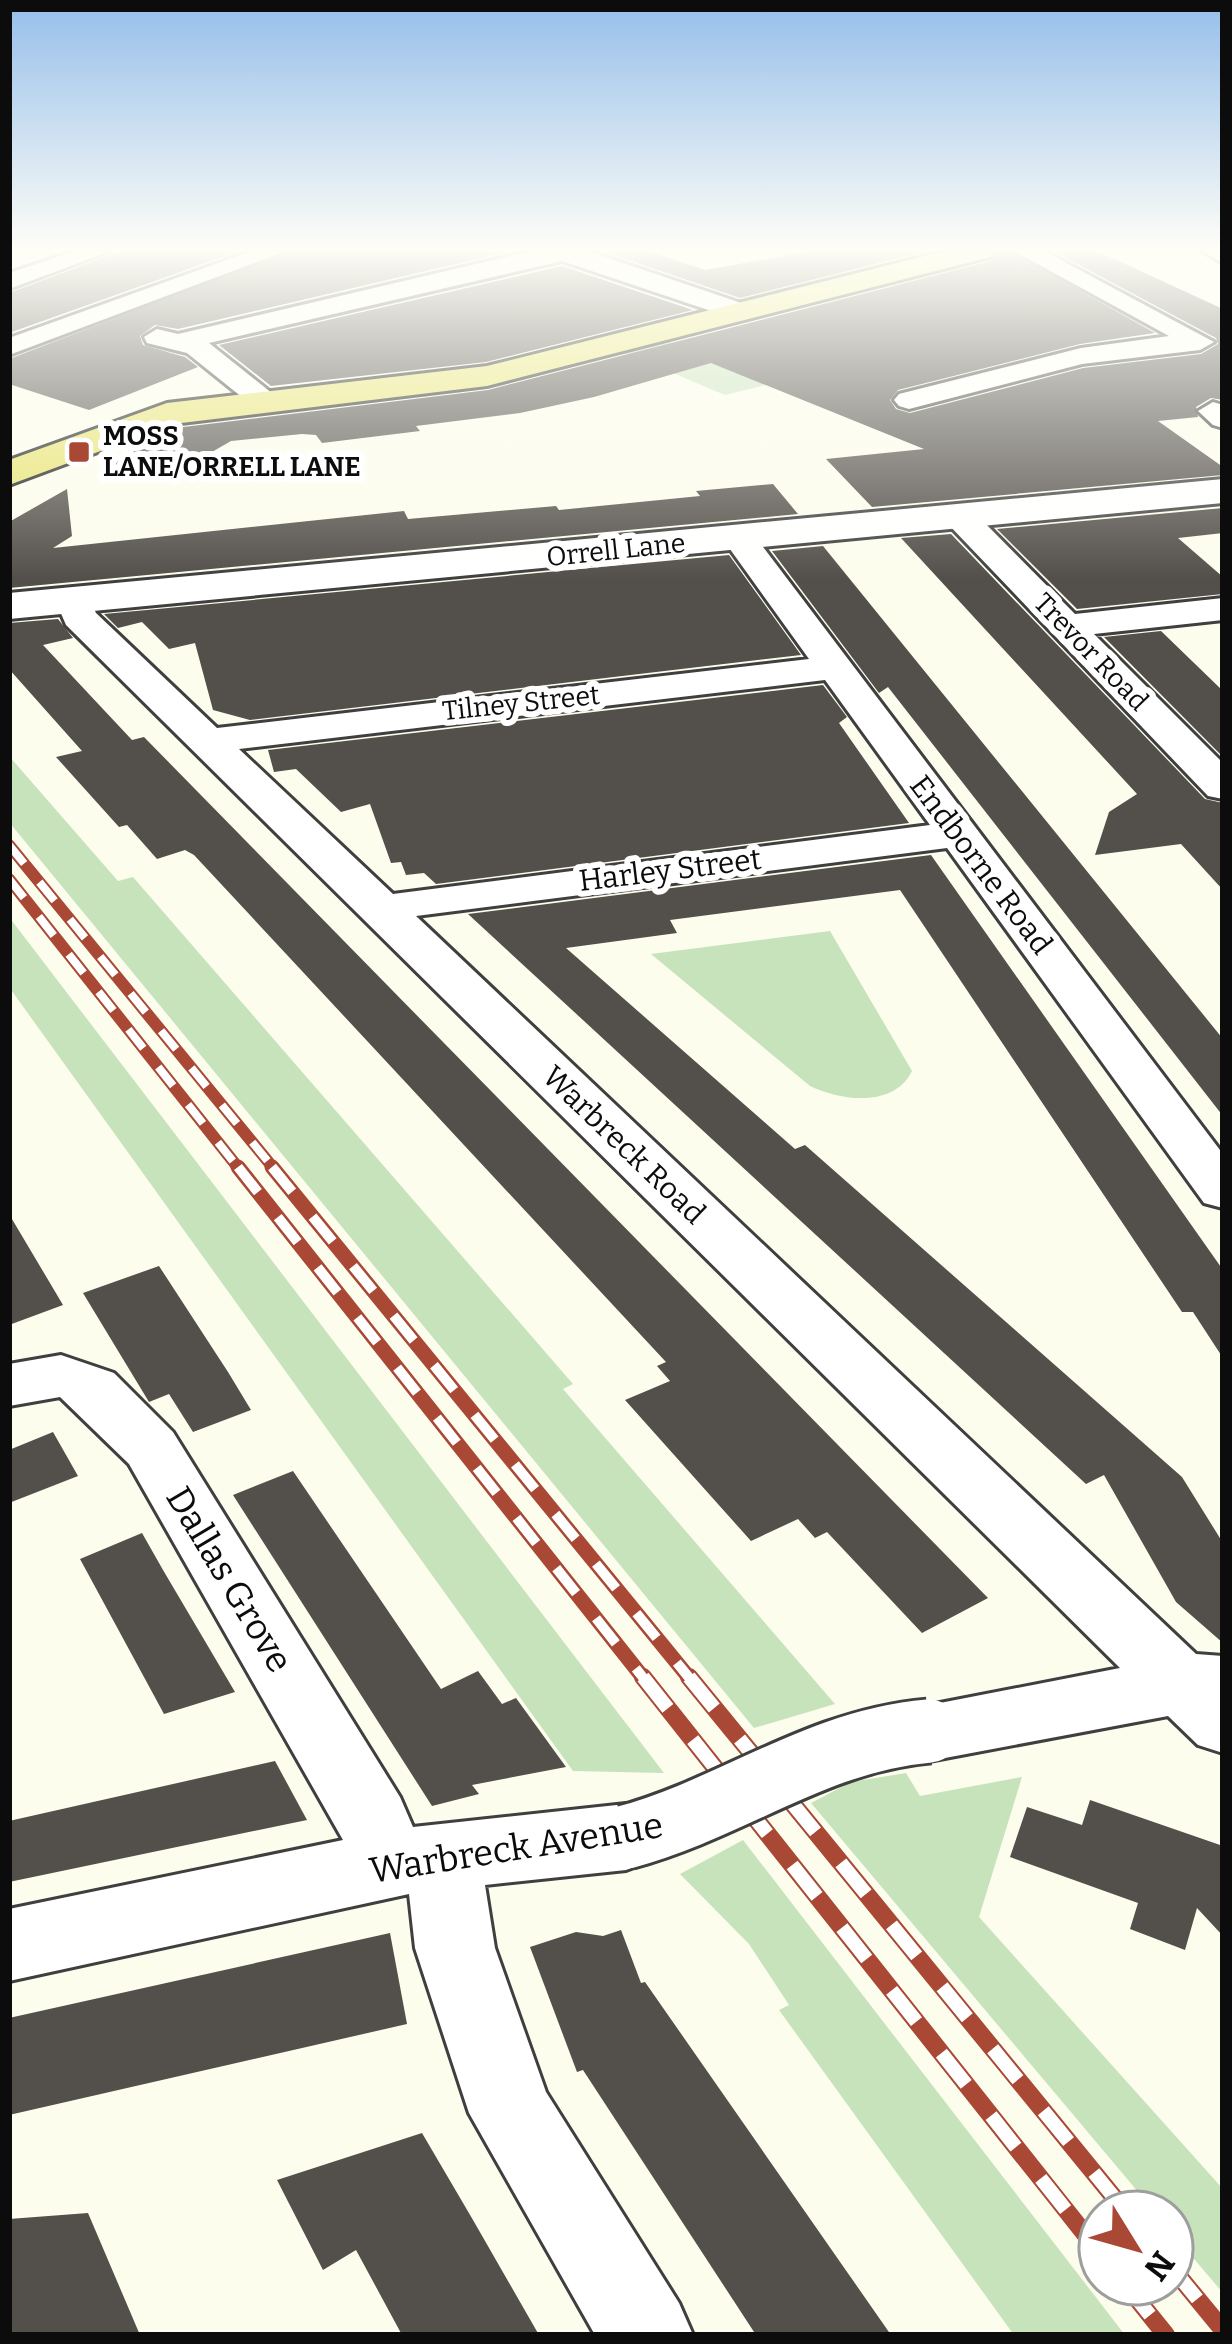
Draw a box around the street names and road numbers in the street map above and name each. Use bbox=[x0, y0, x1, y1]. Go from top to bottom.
street label: Orrell Lane bbox=[545, 527, 687, 573]
street label: Trevor Road bbox=[1027, 587, 1155, 717]
street label: Tilney Street bbox=[441, 679, 602, 727]
street label: Endborne Road bbox=[902, 769, 1060, 962]
street label: Harley Street bbox=[577, 841, 763, 899]
street label: Warbreck Road bbox=[535, 1058, 713, 1232]
street label: Dallas Grove bbox=[157, 1479, 302, 1680]
street label: Warbreck Avenue bbox=[366, 1803, 666, 1893]

